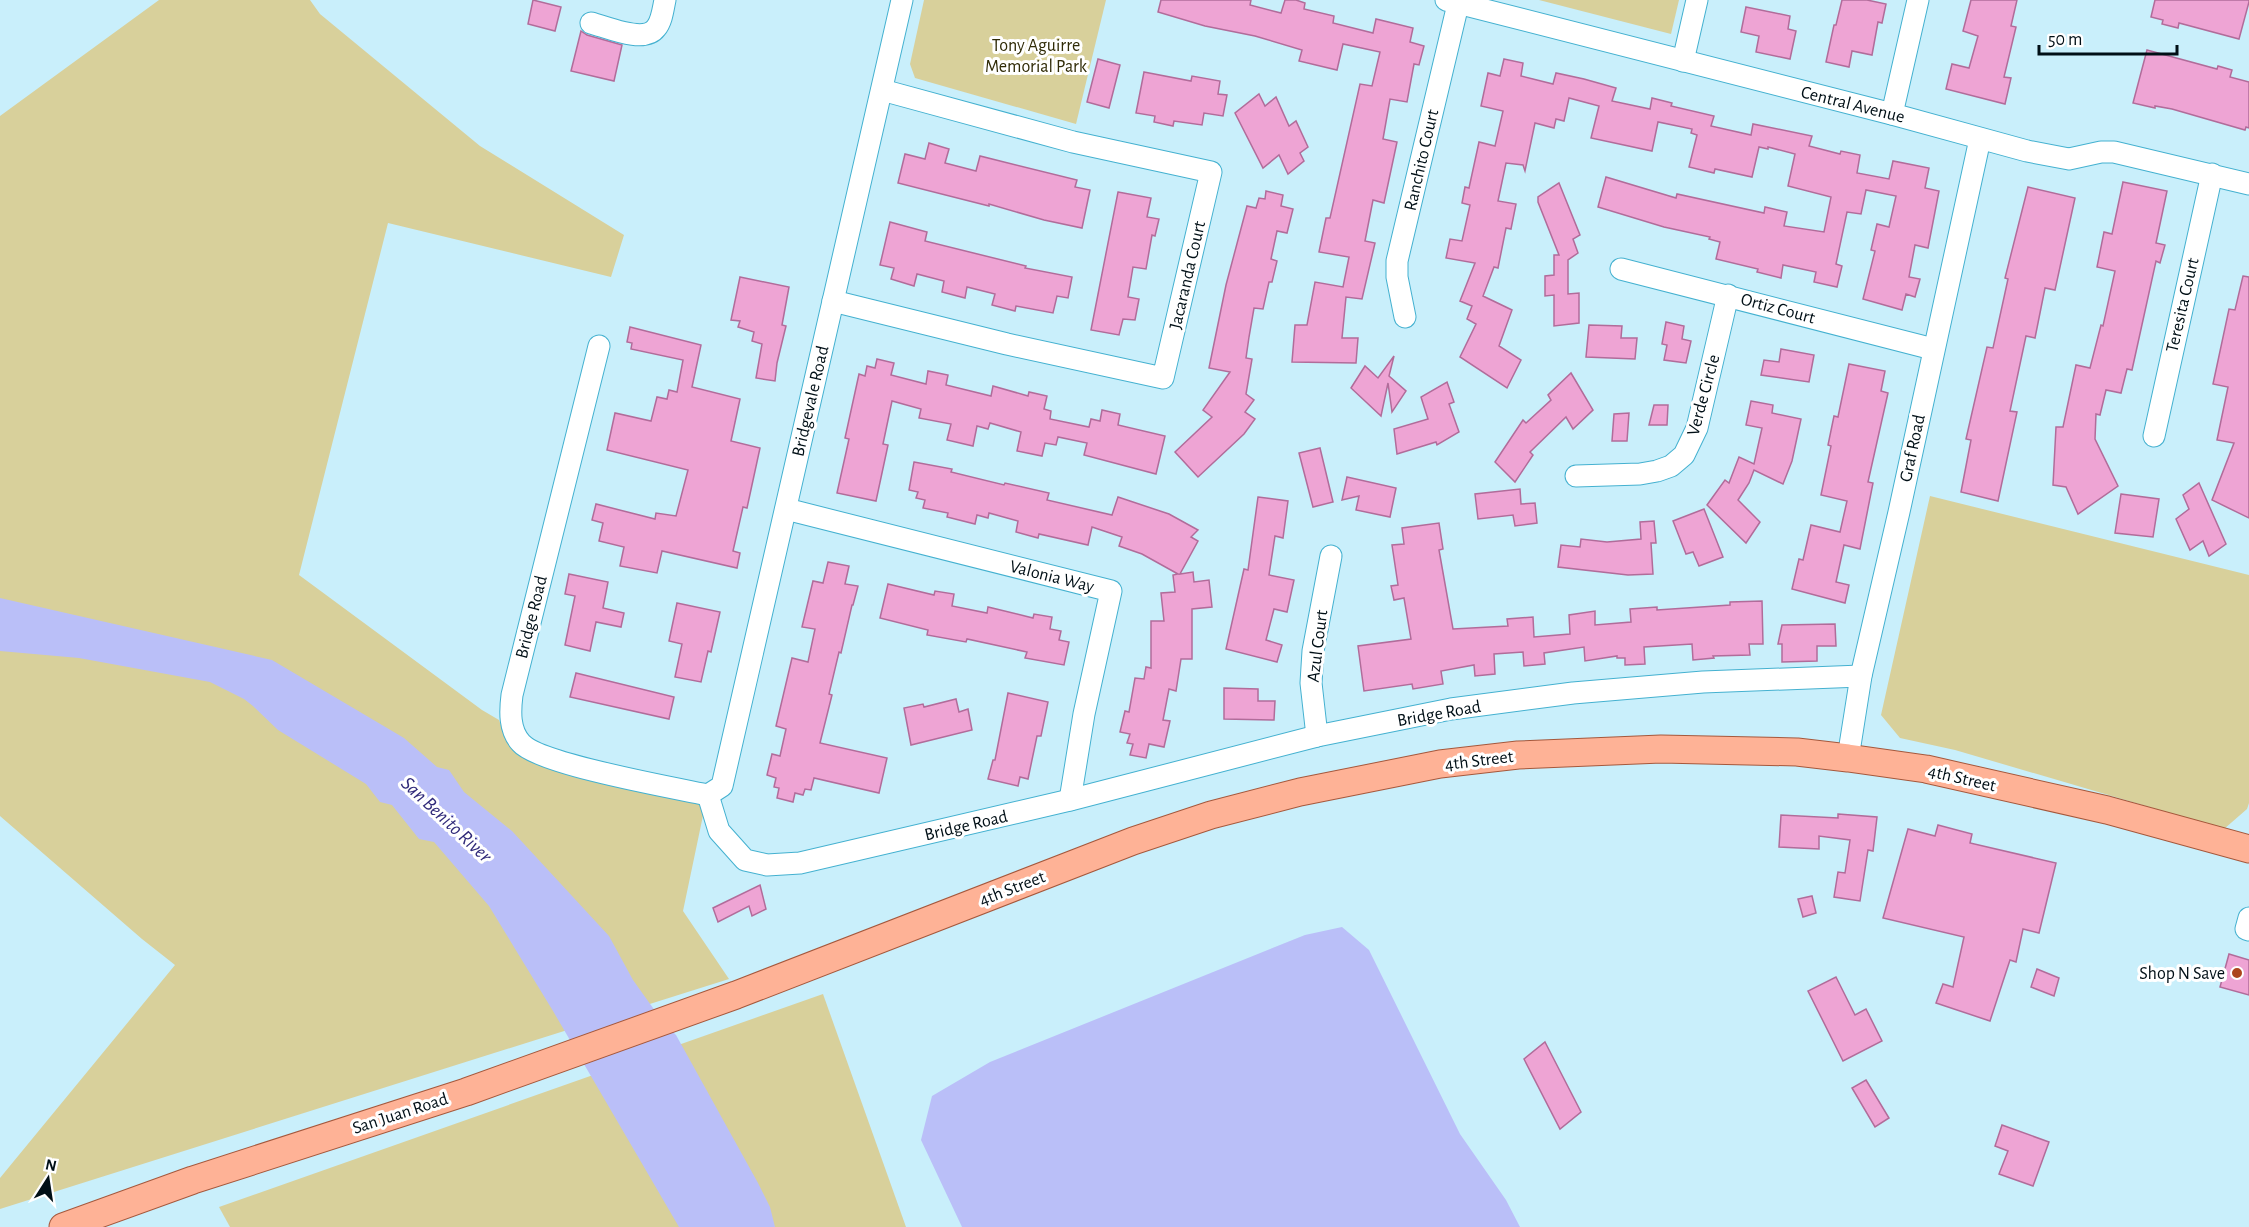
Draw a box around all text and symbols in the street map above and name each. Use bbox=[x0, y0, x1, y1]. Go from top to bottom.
scale bar bbox=[2039, 18, 2177, 56]
text: 50 m bbox=[2048, 31, 2082, 49]
park label: Tony Aguirre Memorial Park bbox=[985, 37, 1088, 76]
street label: Central Avenue bbox=[1799, 83, 1906, 127]
street label: Ranchito Court bbox=[1402, 108, 1442, 213]
street label: Jacaranda Court bbox=[1167, 219, 1209, 331]
street label: Teresita Court bbox=[2163, 256, 2203, 354]
street label: Ortiz Court bbox=[1739, 290, 1817, 328]
street label: Bridgevale Road bbox=[789, 344, 832, 458]
street label: Verde Circle bbox=[1685, 353, 1723, 438]
street label: Graf Road bbox=[1897, 413, 1929, 484]
street label: Valonia Way bbox=[1008, 558, 1096, 596]
street label: Bridge Road bbox=[513, 574, 551, 661]
street label: Azul Court bbox=[1305, 609, 1331, 683]
street label: Bridge Road bbox=[1396, 698, 1483, 730]
street label: 4th Street bbox=[1444, 748, 1515, 774]
street label: 4th Street bbox=[1926, 762, 1998, 796]
water label: San Benito River bbox=[397, 773, 496, 867]
street label: Bridge Road bbox=[923, 808, 1010, 844]
street label: 4th Street bbox=[977, 868, 1048, 910]
place label: Shop N Save bbox=[2139, 965, 2225, 983]
marker: Shop N Save bbox=[2230, 966, 2244, 980]
street label: San Juan Road bbox=[350, 1090, 450, 1138]
north arrow bbox=[18, 1149, 78, 1209]
text: N bbox=[44, 1156, 58, 1174]

